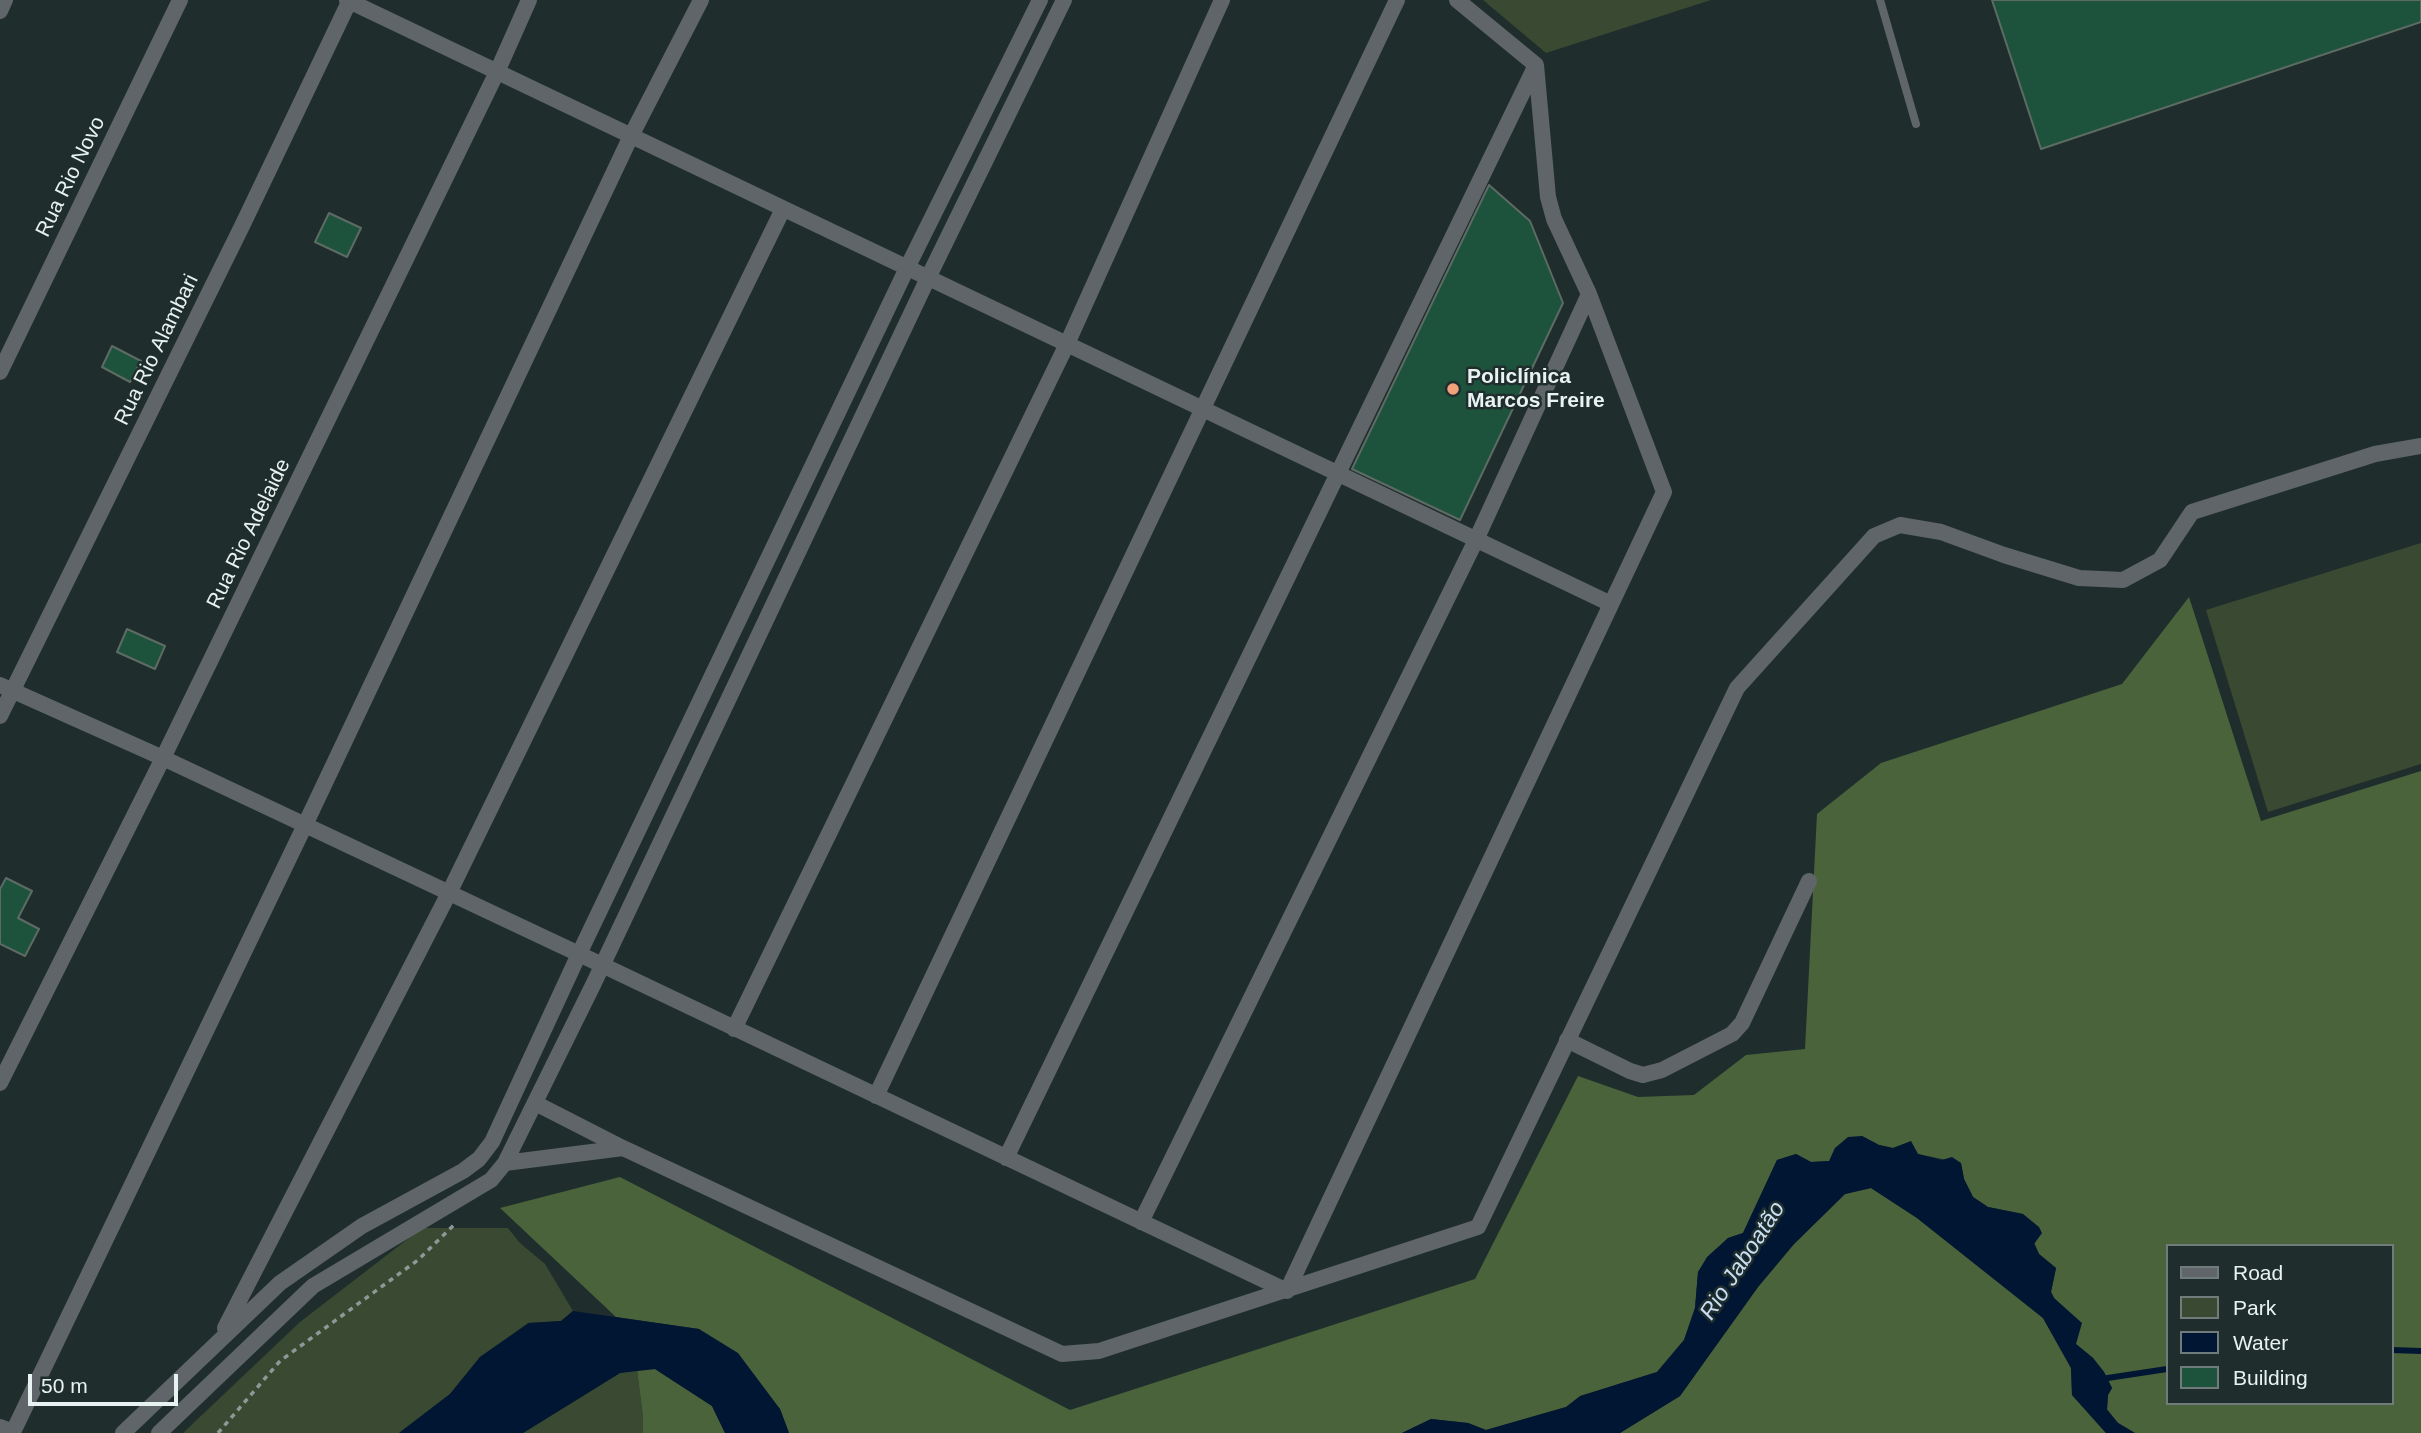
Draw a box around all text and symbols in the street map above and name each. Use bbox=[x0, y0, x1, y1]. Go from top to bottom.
street label: Rua Rio Novo bbox=[31, 113, 111, 241]
street label: Rua Rio Alambari bbox=[110, 271, 204, 429]
place label: Policlínica Marcos Freire bbox=[1467, 364, 1605, 414]
marker: Policlínica Marcos Freire bbox=[1445, 381, 1461, 397]
street label: Rua Rio Adelaide bbox=[202, 455, 296, 613]
water label: Rio Jaboatão bbox=[1695, 1197, 1791, 1325]
legend bbox=[2166, 1244, 2393, 1405]
text: Road bbox=[2233, 1261, 2283, 1284]
text: Park bbox=[2233, 1296, 2276, 1319]
text: Water bbox=[2233, 1331, 2288, 1354]
scale bar bbox=[32, 1360, 182, 1404]
text: Building bbox=[2233, 1366, 2308, 1389]
text: 50 m bbox=[41, 1374, 88, 1397]

